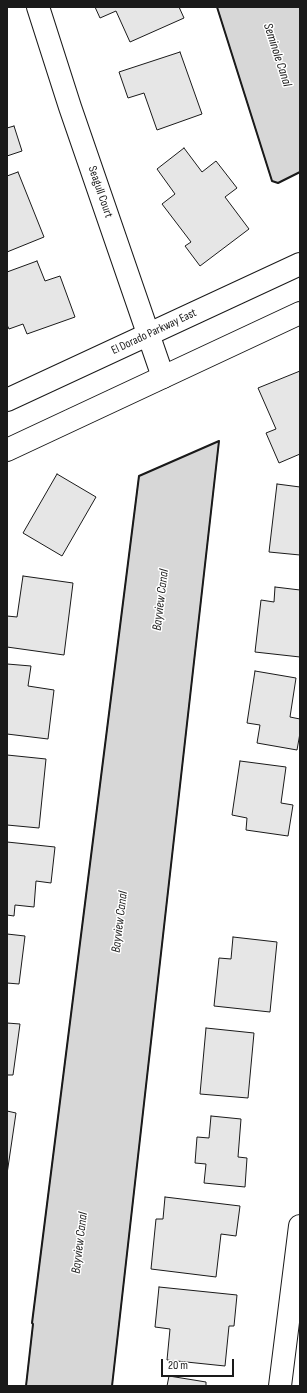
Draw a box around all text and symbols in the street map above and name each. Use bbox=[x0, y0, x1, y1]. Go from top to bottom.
water label: Seminole Canal bbox=[259, 21, 295, 89]
street label: Seagull Court bbox=[84, 164, 116, 220]
street label: El Dorado Parkway East bbox=[109, 306, 199, 358]
water label: Bayview Canal bbox=[149, 568, 173, 632]
water label: Bayview Canal bbox=[108, 890, 132, 954]
water label: Bayview Canal bbox=[68, 1211, 92, 1275]
scale bar bbox=[163, 1351, 236, 1377]
text: 20 m bbox=[168, 1358, 188, 1373]

